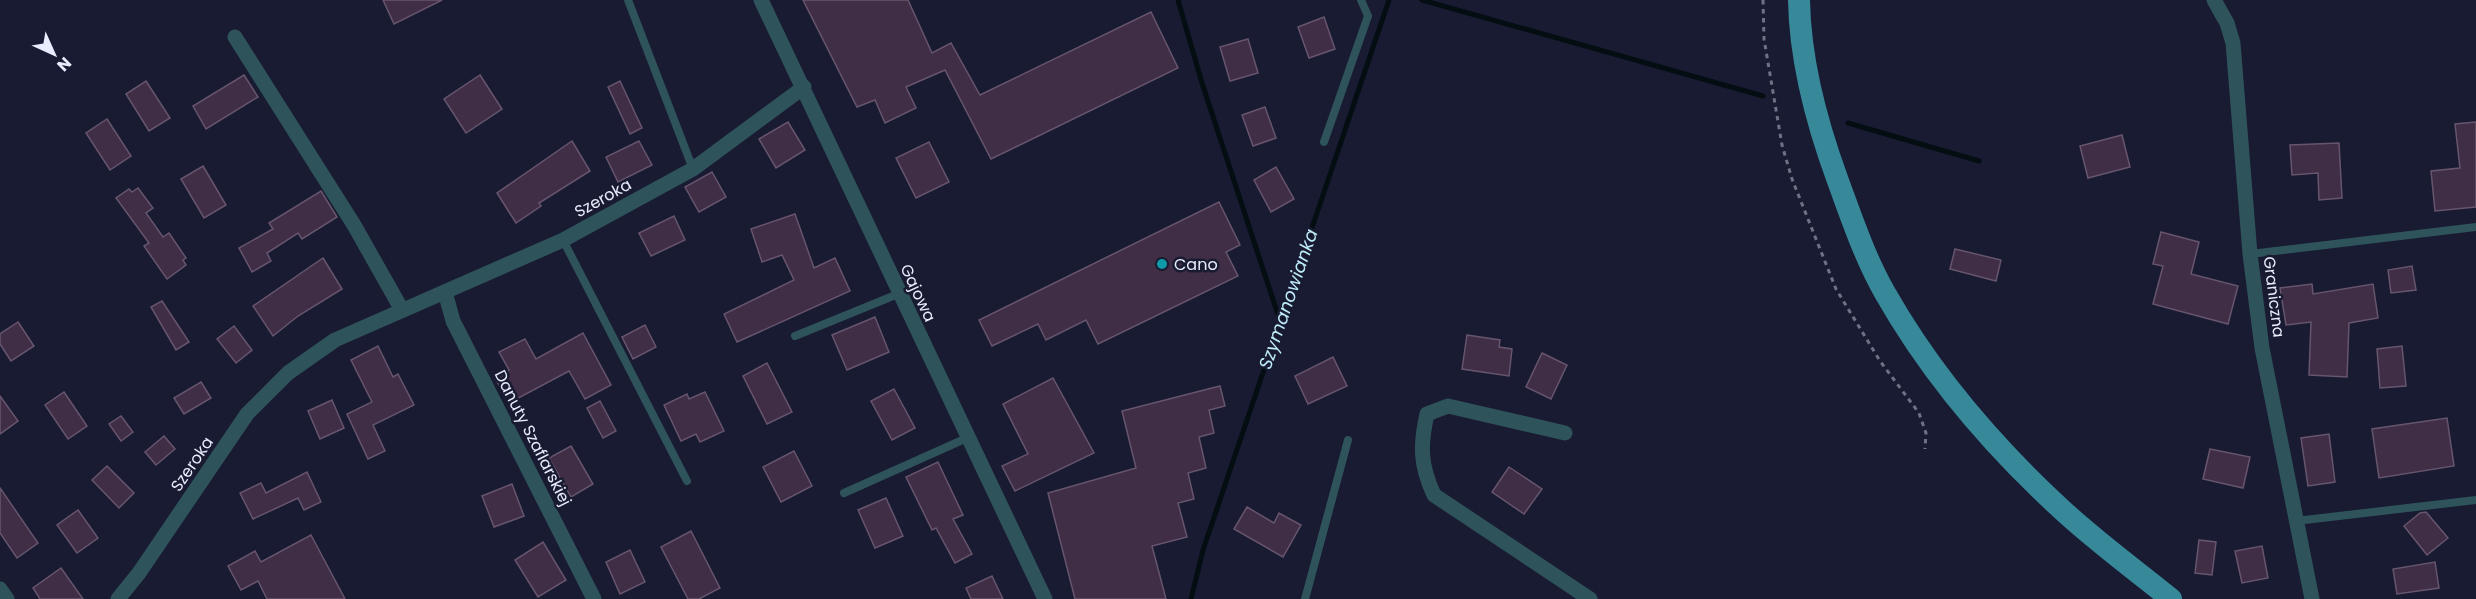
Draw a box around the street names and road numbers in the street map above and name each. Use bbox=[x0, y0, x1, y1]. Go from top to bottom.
street label: Szeroka bbox=[570, 173, 636, 223]
street label: Graniczna bbox=[2258, 255, 2290, 339]
street label: Gajowa bbox=[895, 260, 941, 326]
street label: Danuty Szaflarskiej bbox=[489, 366, 577, 510]
street label: Szeroka bbox=[165, 432, 219, 496]

